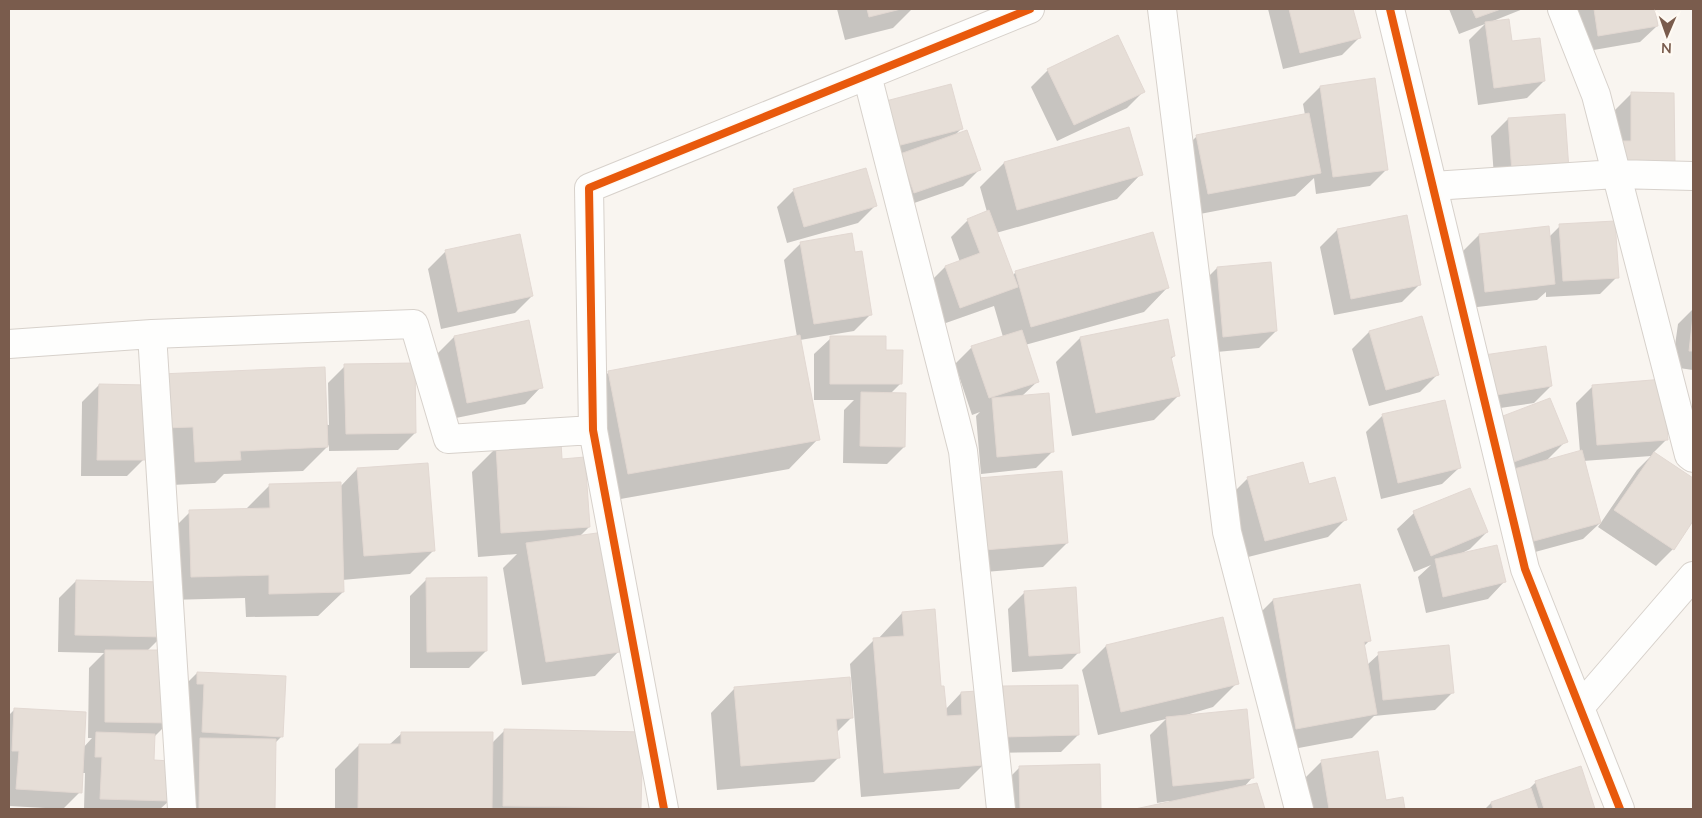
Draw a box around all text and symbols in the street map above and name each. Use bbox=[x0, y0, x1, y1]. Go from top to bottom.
north arrow bbox=[1642, 10, 1692, 60]
text: N bbox=[1661, 40, 1672, 57]

